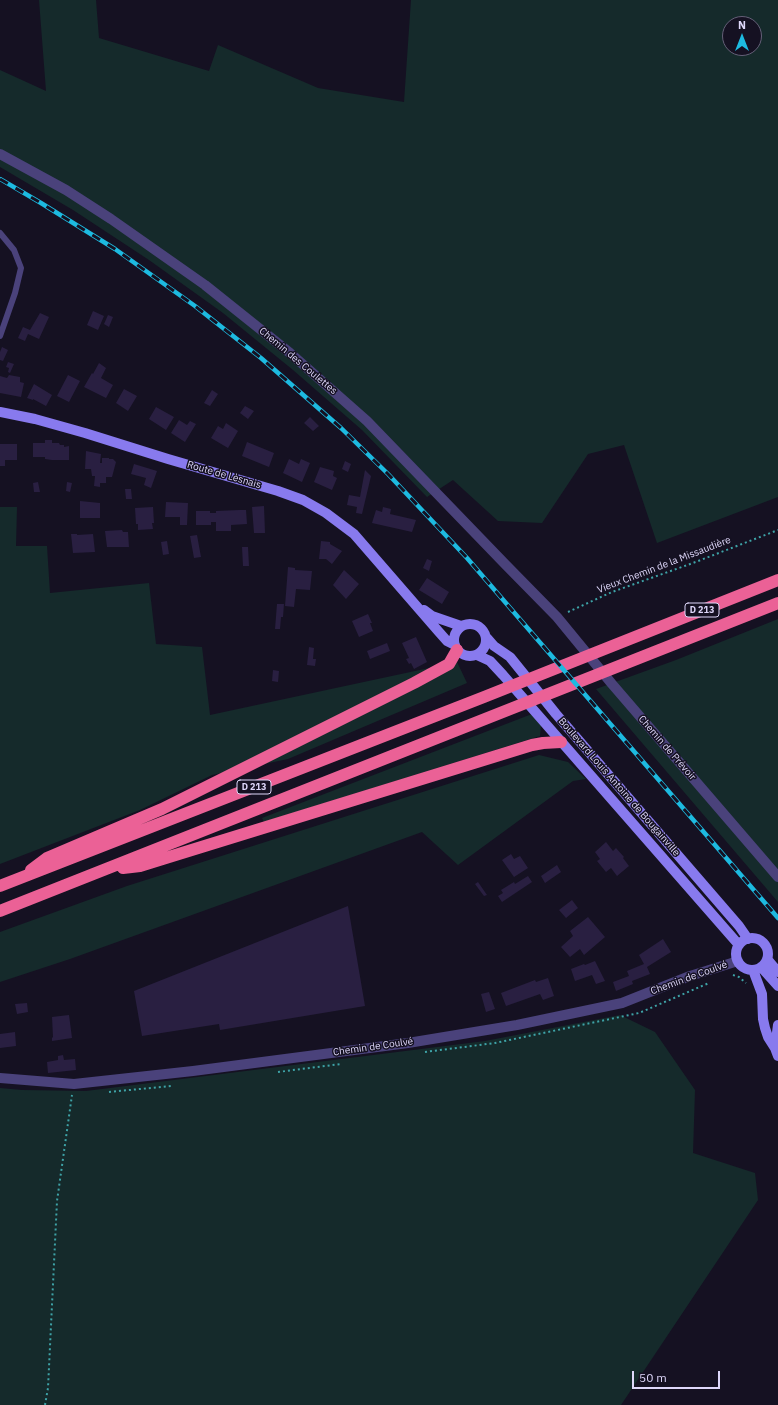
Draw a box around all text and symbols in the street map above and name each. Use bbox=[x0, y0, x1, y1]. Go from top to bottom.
north arrow bbox=[722, 16, 762, 56]
text: N bbox=[738, 18, 746, 32]
street label: Chemin des Coulettes bbox=[257, 325, 339, 397]
street label: Route de Lèsnais bbox=[186, 459, 262, 491]
street label: Vieux Chemin de la Missaudière bbox=[596, 534, 732, 596]
road number: D 213 bbox=[685, 603, 719, 617]
street label: Chemin de Prévoir bbox=[636, 713, 698, 783]
street label: Boulevard Louis Antoine de Bougainville bbox=[556, 715, 682, 859]
road number: D 213 bbox=[237, 780, 271, 794]
street label: Chemin de Coulvé bbox=[649, 959, 729, 997]
street label: Chemin de Coulvé bbox=[332, 1035, 414, 1059]
scale bar bbox=[634, 1363, 722, 1389]
text: 50 m bbox=[639, 1370, 667, 1385]

